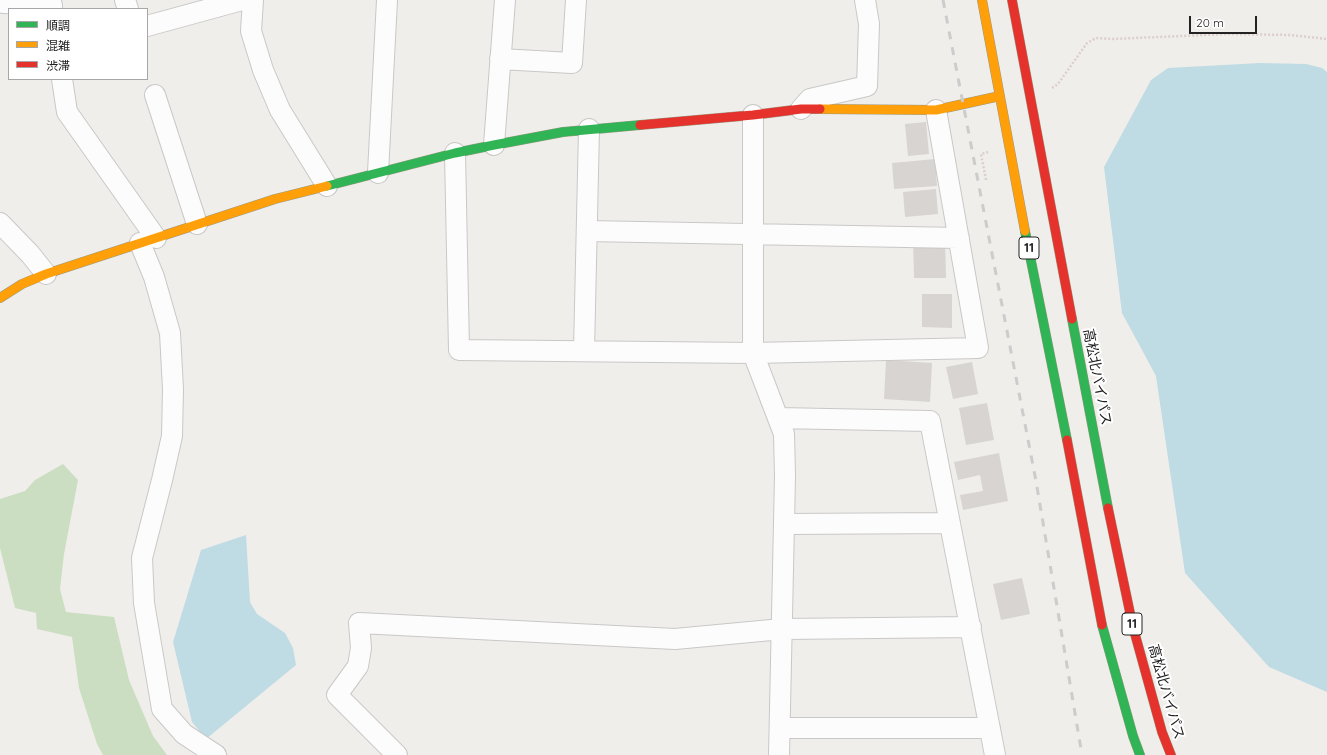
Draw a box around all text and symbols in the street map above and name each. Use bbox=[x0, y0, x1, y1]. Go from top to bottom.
legend bbox=[8, 8, 148, 80]
scale bar bbox=[1191, 8, 1259, 34]
text: 20 m bbox=[1196, 15, 1224, 30]
text: 順調 bbox=[46, 18, 70, 33]
text: 混雑 bbox=[46, 38, 70, 53]
text: 渋滞 bbox=[46, 58, 70, 73]
road number: 11 bbox=[1019, 237, 1039, 259]
street label: 高松北バイパス bbox=[1079, 327, 1115, 427]
road number: 11 bbox=[1122, 613, 1142, 635]
street label: 高松北バイパス bbox=[1144, 643, 1188, 741]

